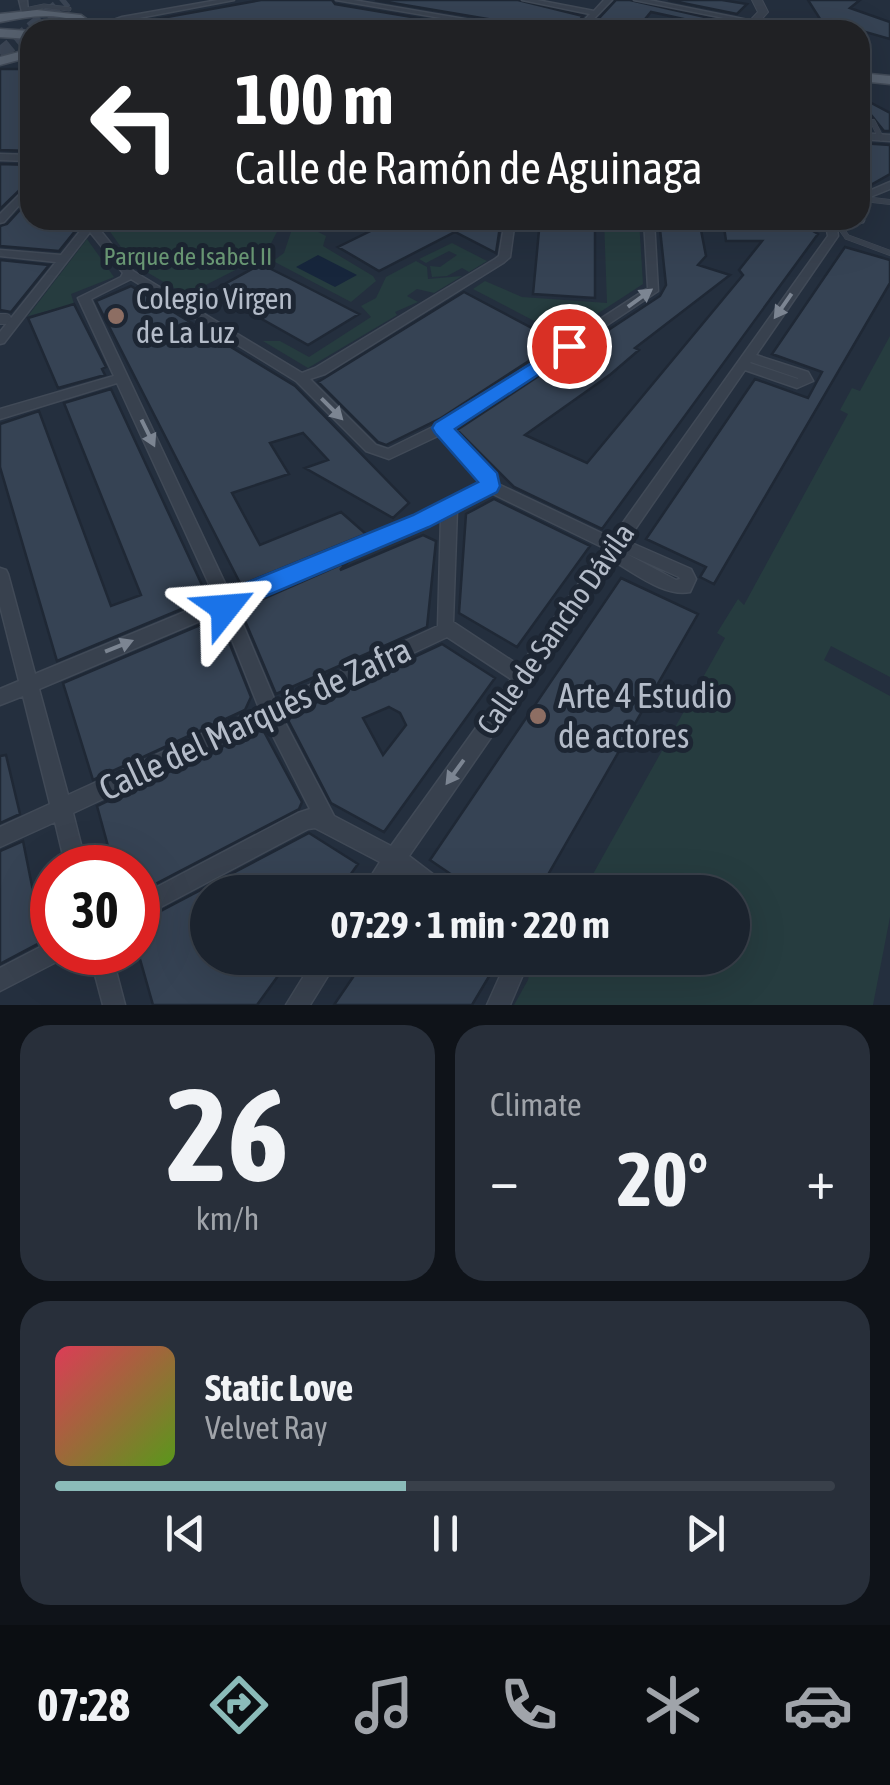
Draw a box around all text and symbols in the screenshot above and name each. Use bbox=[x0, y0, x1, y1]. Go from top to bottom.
text: 100 m bbox=[235, 59, 394, 139]
icon: left bbox=[70, 60, 200, 190]
text: Calle de Ramón de Aguinaga bbox=[235, 142, 703, 194]
park label: Parque de Isabel II bbox=[104, 242, 272, 270]
place label: Colegio Virgen de La Luz bbox=[136, 281, 293, 349]
one-way arrow bbox=[627, 288, 653, 308]
one-way arrow bbox=[773, 293, 793, 320]
pin bbox=[527, 304, 612, 389]
marker: Colegio Virgen de La Luz bbox=[105, 305, 127, 327]
icon: arrive bbox=[542, 319, 597, 374]
one-way arrow bbox=[320, 397, 344, 421]
one-way arrow bbox=[140, 419, 157, 448]
street label: Calle de Sancho Dávila bbox=[470, 516, 641, 740]
position arrow bbox=[173, 556, 277, 660]
street label: Calle del Marqués de Zafra bbox=[93, 628, 417, 808]
one-way arrow bbox=[104, 637, 134, 653]
place label: Arte 4 Estudio de actores bbox=[558, 675, 732, 755]
marker: Arte 4 Estudio de actores bbox=[527, 705, 549, 727]
one-way arrow bbox=[445, 759, 465, 786]
speed limit sign: 30 bbox=[30, 845, 160, 975]
text: 07:29 · 1 min · 220 m bbox=[330, 903, 610, 946]
text: 26 bbox=[166, 1060, 289, 1209]
text: Climate bbox=[490, 1086, 582, 1123]
text: 20° bbox=[617, 1136, 708, 1222]
text: − bbox=[490, 1148, 519, 1211]
text: + bbox=[806, 1148, 835, 1211]
text: km/h bbox=[196, 1200, 259, 1237]
text: Static Love bbox=[205, 1366, 353, 1409]
text: Velvet Ray bbox=[205, 1409, 327, 1446]
icon: previous bbox=[158, 1506, 213, 1561]
icon: pause bbox=[418, 1506, 473, 1561]
icon: next bbox=[678, 1506, 733, 1561]
icon: directions bbox=[204, 1670, 274, 1740]
icon: music bbox=[349, 1670, 419, 1740]
icon: phone bbox=[494, 1670, 564, 1740]
icon: climate bbox=[638, 1670, 708, 1740]
icon: car bbox=[783, 1670, 853, 1740]
text: 07:28 bbox=[37, 1679, 130, 1731]

